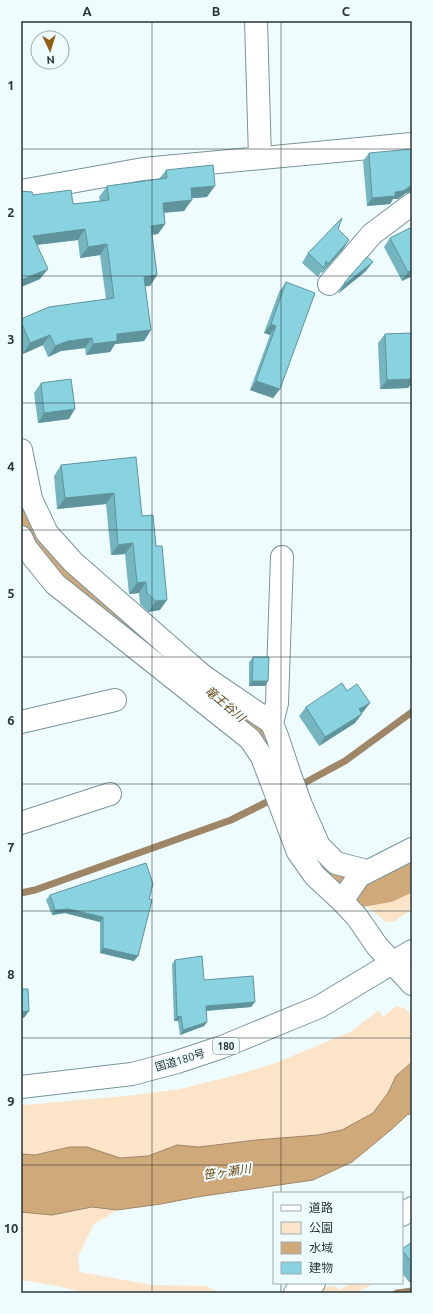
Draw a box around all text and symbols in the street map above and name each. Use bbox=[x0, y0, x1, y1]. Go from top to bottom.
text: A bbox=[82, 4, 92, 18]
text: B bbox=[212, 4, 221, 18]
text: C bbox=[342, 4, 351, 18]
north arrow bbox=[30, 30, 70, 70]
text: N bbox=[46, 54, 55, 66]
text: 1 bbox=[7, 78, 15, 92]
text: 2 bbox=[7, 205, 15, 219]
text: 3 bbox=[7, 332, 15, 346]
text: 4 bbox=[7, 459, 15, 473]
text: 5 bbox=[7, 586, 15, 600]
water label: 竜王谷川 bbox=[203, 683, 249, 725]
text: 6 bbox=[7, 713, 15, 727]
text: 7 bbox=[7, 840, 15, 854]
text: 8 bbox=[7, 967, 15, 981]
road number: 180 bbox=[213, 1038, 239, 1054]
street label: 国道180号 bbox=[154, 1047, 206, 1073]
text: 9 bbox=[7, 1094, 15, 1108]
water label: 笹ヶ瀬川 bbox=[202, 1161, 254, 1181]
legend bbox=[273, 1192, 403, 1284]
text: 道路 bbox=[309, 1201, 333, 1214]
text: 10 bbox=[4, 1221, 18, 1235]
text: 公園 bbox=[309, 1221, 333, 1234]
text: 水域 bbox=[309, 1241, 333, 1254]
text: 建物 bbox=[309, 1261, 333, 1274]

